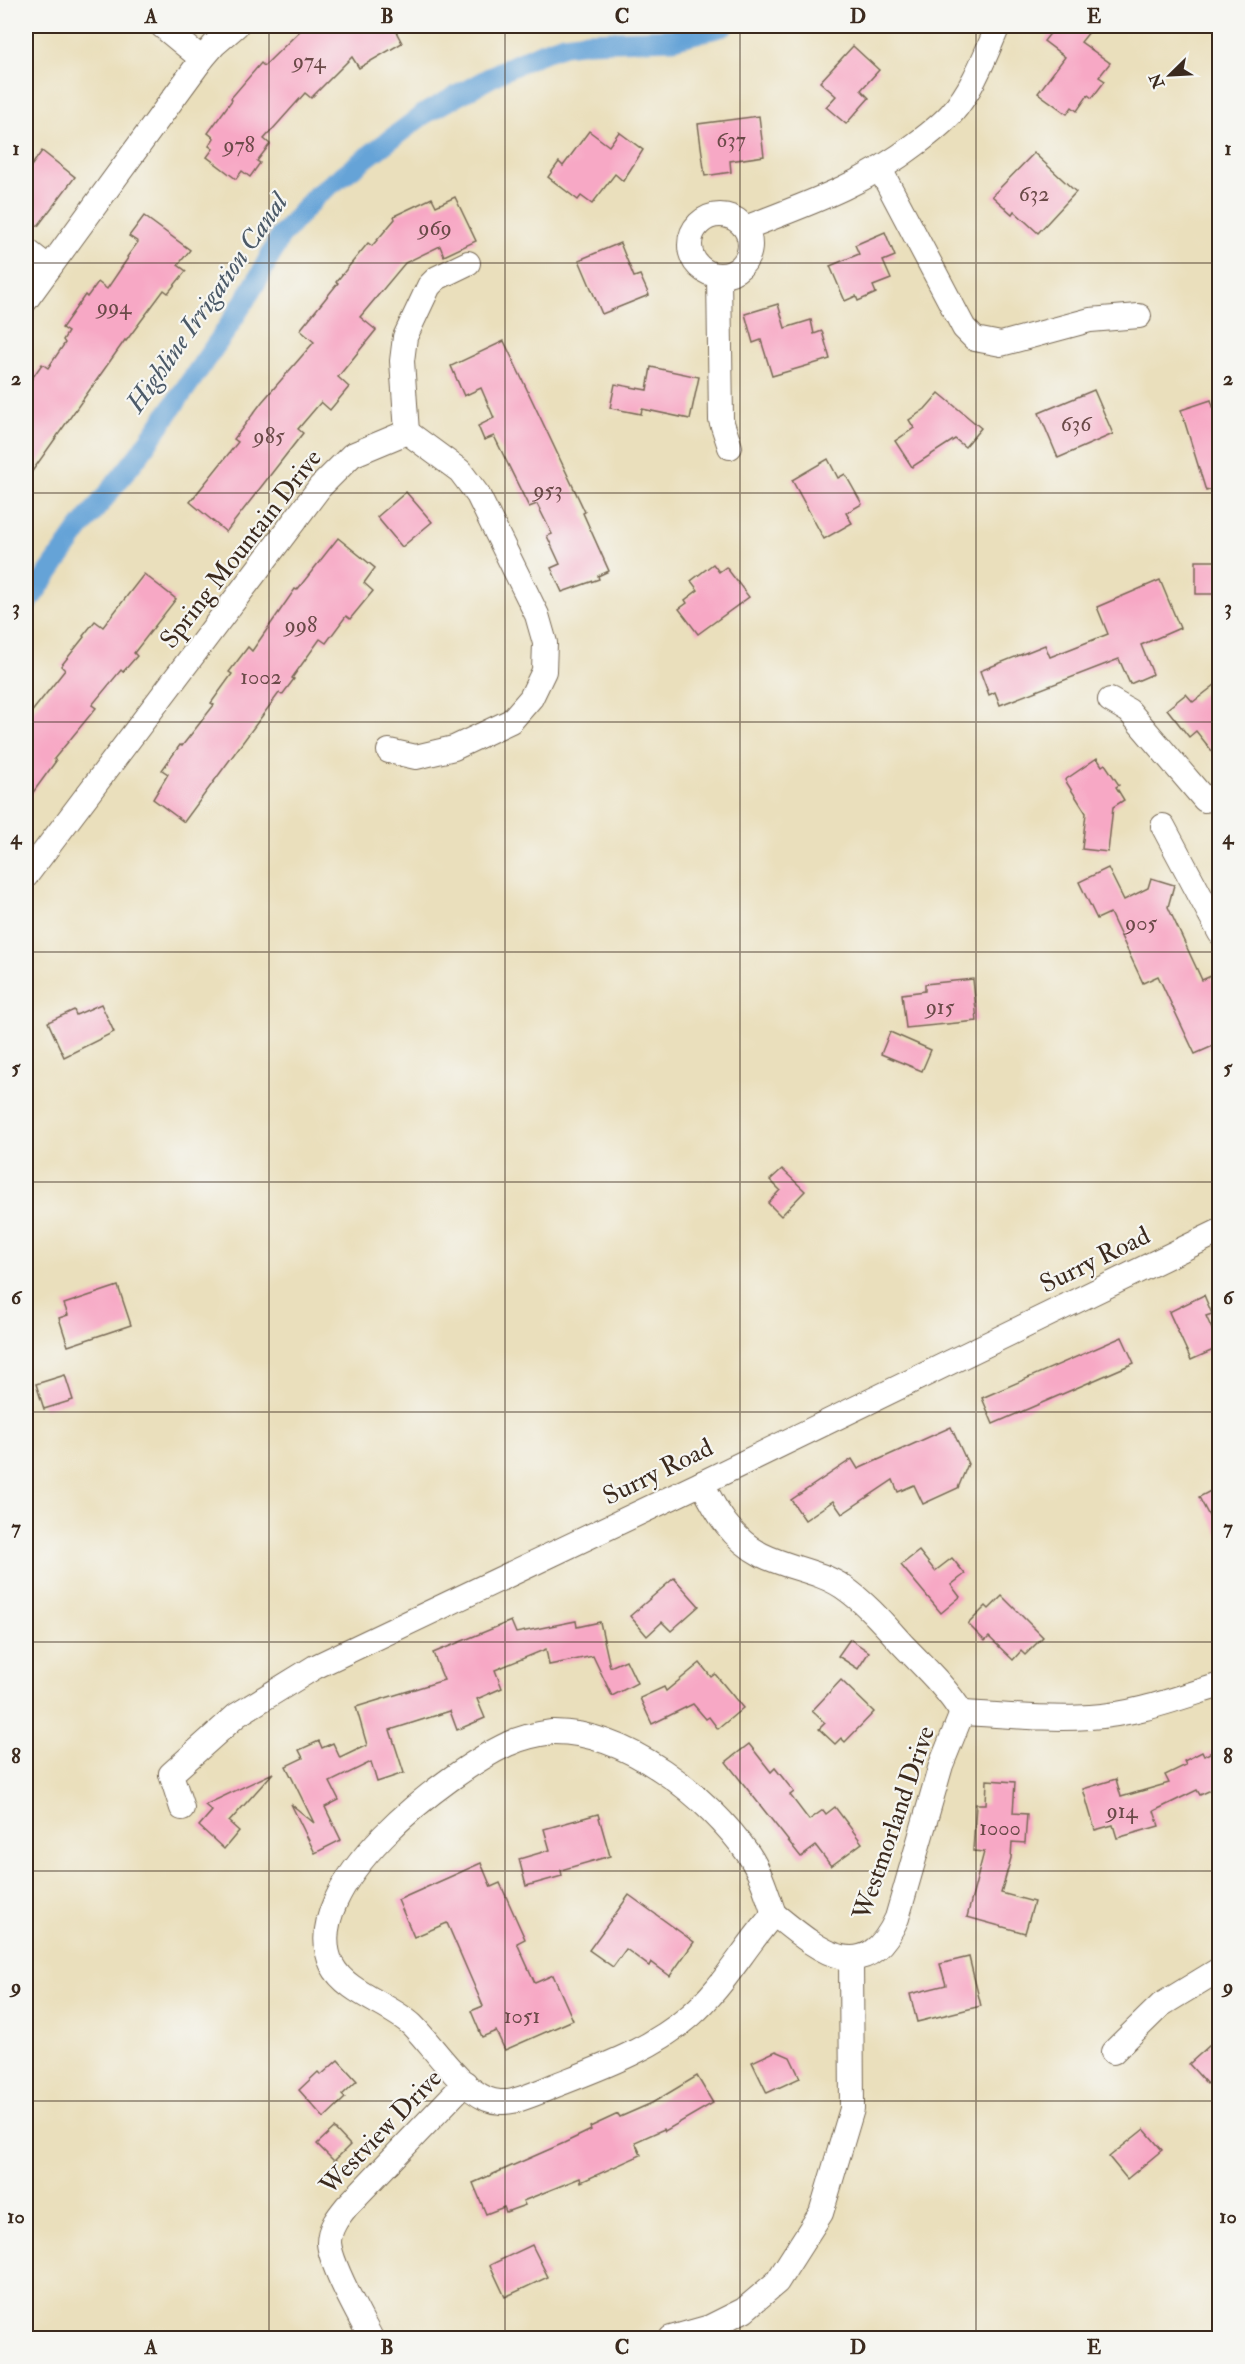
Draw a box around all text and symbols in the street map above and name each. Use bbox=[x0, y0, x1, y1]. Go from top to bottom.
text: A bbox=[144, 4, 158, 29]
text: B bbox=[380, 4, 394, 29]
text: C bbox=[615, 4, 629, 29]
text: D bbox=[850, 4, 866, 29]
text: E bbox=[1087, 4, 1102, 29]
north arrow bbox=[1140, 45, 1200, 105]
house number: 974 bbox=[291, 47, 326, 75]
text: N bbox=[1145, 69, 1170, 92]
house number: 637 bbox=[716, 126, 746, 154]
house number: 978 bbox=[221, 131, 255, 159]
text: 1 bbox=[12, 136, 20, 161]
text: 1 bbox=[1224, 136, 1232, 161]
house number: 632 bbox=[1019, 180, 1049, 208]
water label: Highline Irrigation Canal bbox=[118, 185, 296, 420]
house number: 969 bbox=[416, 214, 452, 242]
house number: 994 bbox=[95, 293, 132, 321]
text: 2 bbox=[11, 366, 21, 391]
text: 2 bbox=[1223, 366, 1233, 391]
house number: 636 bbox=[1061, 410, 1093, 438]
house number: 985 bbox=[251, 422, 285, 450]
street label: Spring Mountain Drive bbox=[153, 443, 330, 656]
house number: 953 bbox=[531, 476, 563, 504]
text: 3 bbox=[12, 595, 20, 620]
text: 3 bbox=[1224, 595, 1232, 620]
house number: 998 bbox=[283, 611, 317, 639]
house number: 1002 bbox=[240, 663, 282, 691]
text: 4 bbox=[10, 825, 23, 850]
text: 4 bbox=[1222, 825, 1235, 850]
house number: 905 bbox=[1123, 909, 1157, 937]
house number: 915 bbox=[924, 993, 955, 1021]
text: 5 bbox=[12, 1055, 22, 1080]
text: 5 bbox=[1224, 1055, 1234, 1080]
street label: Surry Road bbox=[1035, 1220, 1155, 1300]
text: 6 bbox=[11, 1285, 23, 1310]
text: 6 bbox=[1223, 1285, 1235, 1310]
street label: Surry Road bbox=[598, 1432, 718, 1512]
text: 7 bbox=[11, 1515, 21, 1540]
text: 7 bbox=[1223, 1515, 1233, 1540]
street label: Westmorland Drive bbox=[846, 1722, 942, 1925]
text: 8 bbox=[11, 1744, 21, 1769]
text: 8 bbox=[1223, 1744, 1233, 1769]
house number: 914 bbox=[1105, 1797, 1139, 1825]
house number: 1000 bbox=[979, 1814, 1021, 1842]
text: 9 bbox=[9, 1974, 21, 1999]
text: 9 bbox=[1221, 1974, 1233, 1999]
house number: 1051 bbox=[504, 2002, 540, 2030]
street label: Westview Drive bbox=[312, 2062, 449, 2202]
text: 10 bbox=[7, 2204, 25, 2229]
text: 10 bbox=[1219, 2204, 1237, 2229]
text: A bbox=[144, 2335, 158, 2360]
text: B bbox=[380, 2335, 394, 2360]
text: C bbox=[615, 2335, 629, 2360]
text: D bbox=[850, 2335, 866, 2360]
text: E bbox=[1087, 2335, 1102, 2360]

